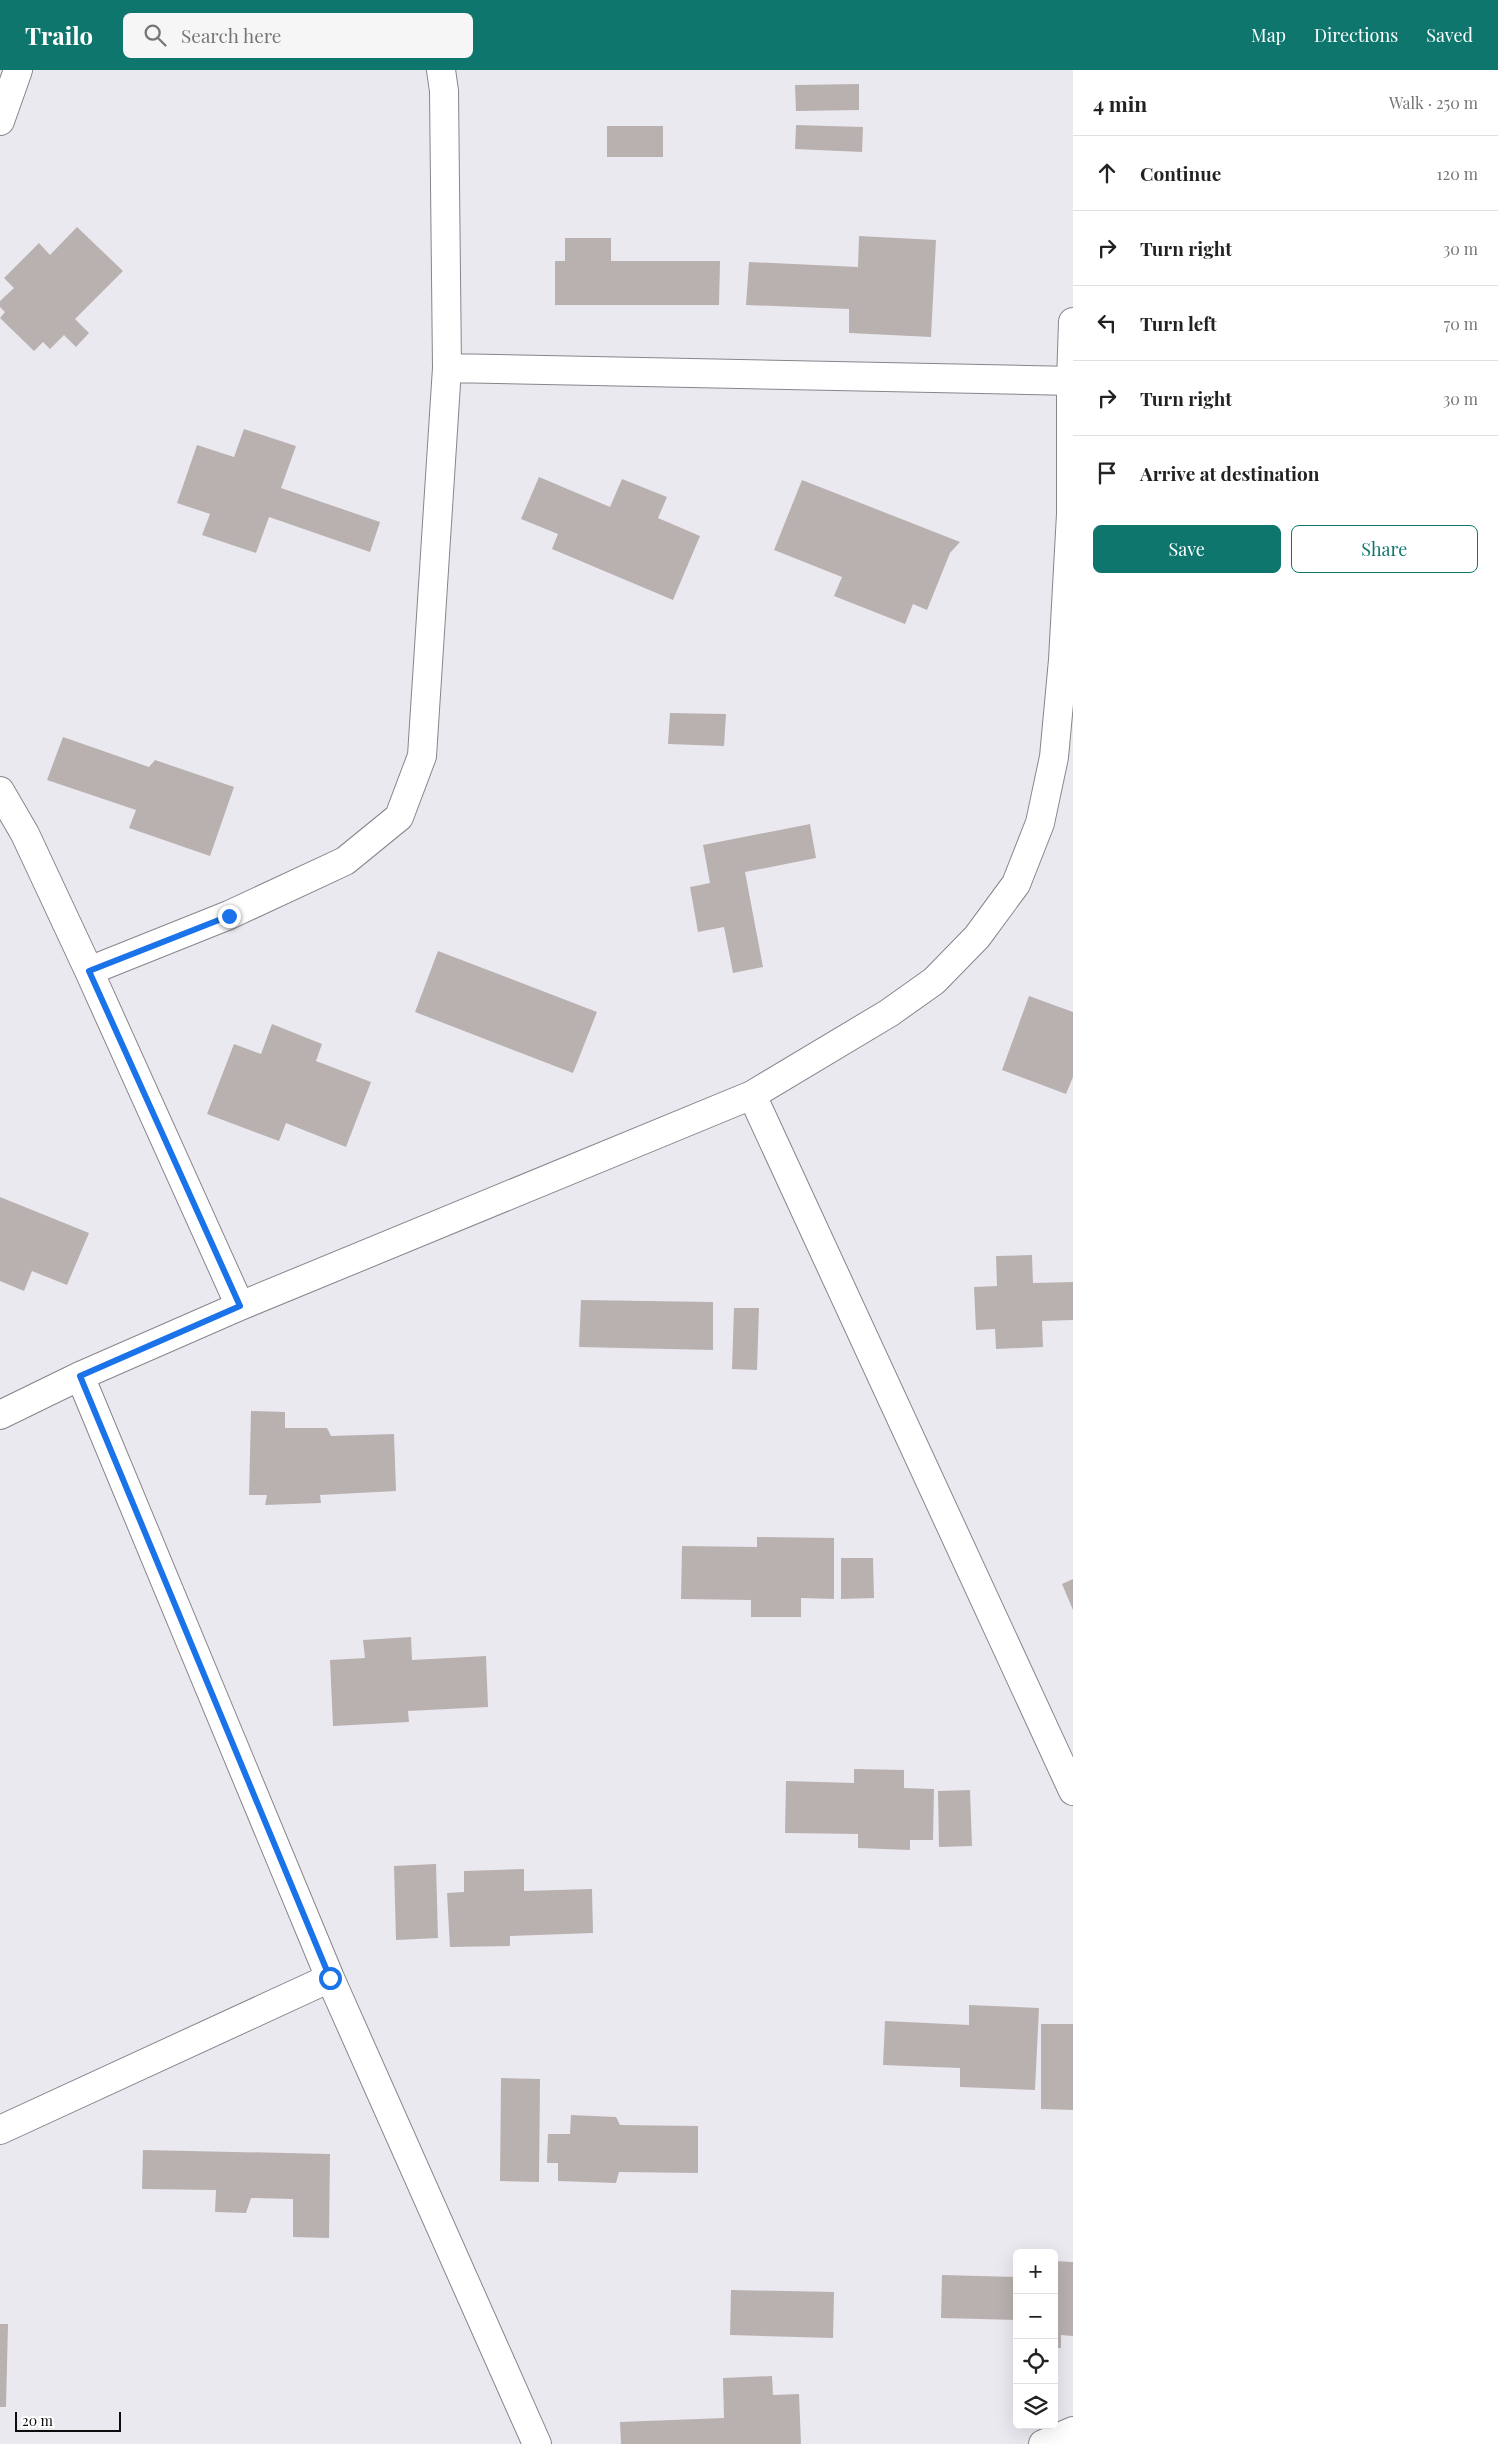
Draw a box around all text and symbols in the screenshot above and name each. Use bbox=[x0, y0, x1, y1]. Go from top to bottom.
search box bbox=[123, 13, 473, 58]
text: Trailo bbox=[25, 19, 93, 51]
icon: search bbox=[141, 21, 169, 49]
text: Search here bbox=[181, 22, 282, 48]
text: Map bbox=[1251, 23, 1286, 47]
text: Directions bbox=[1314, 23, 1398, 47]
text: Saved bbox=[1426, 23, 1473, 47]
text: 4 min bbox=[1093, 89, 1147, 117]
text: Walk · 250 m bbox=[1389, 92, 1478, 113]
icon: ahead bbox=[1093, 159, 1121, 187]
text: Continue bbox=[1140, 160, 1221, 186]
text: 120 m bbox=[1437, 163, 1478, 184]
icon: right bbox=[1093, 234, 1121, 262]
text: Turn right bbox=[1140, 235, 1232, 261]
text: 30 m bbox=[1443, 238, 1478, 259]
icon: left bbox=[1093, 309, 1121, 337]
text: Turn left bbox=[1140, 310, 1217, 336]
text: 70 m bbox=[1444, 313, 1478, 334]
icon: right bbox=[1093, 384, 1121, 412]
text: Turn right bbox=[1140, 385, 1232, 411]
text: 30 m bbox=[1443, 388, 1478, 409]
icon: arrive bbox=[1093, 459, 1121, 487]
text: Arrive at destination bbox=[1140, 460, 1320, 486]
button: Save bbox=[1093, 525, 1281, 573]
button: Share bbox=[1291, 525, 1478, 573]
route end bbox=[218, 905, 241, 928]
route start bbox=[319, 1967, 342, 1990]
map controls bbox=[1013, 2249, 1058, 2429]
button: + bbox=[1013, 2249, 1058, 2294]
button: − bbox=[1013, 2294, 1058, 2339]
button: locate bbox=[1013, 2339, 1058, 2384]
button: layers bbox=[1013, 2384, 1058, 2429]
scale bar bbox=[15, 2409, 121, 2432]
text: 20 m bbox=[22, 2411, 53, 2430]

